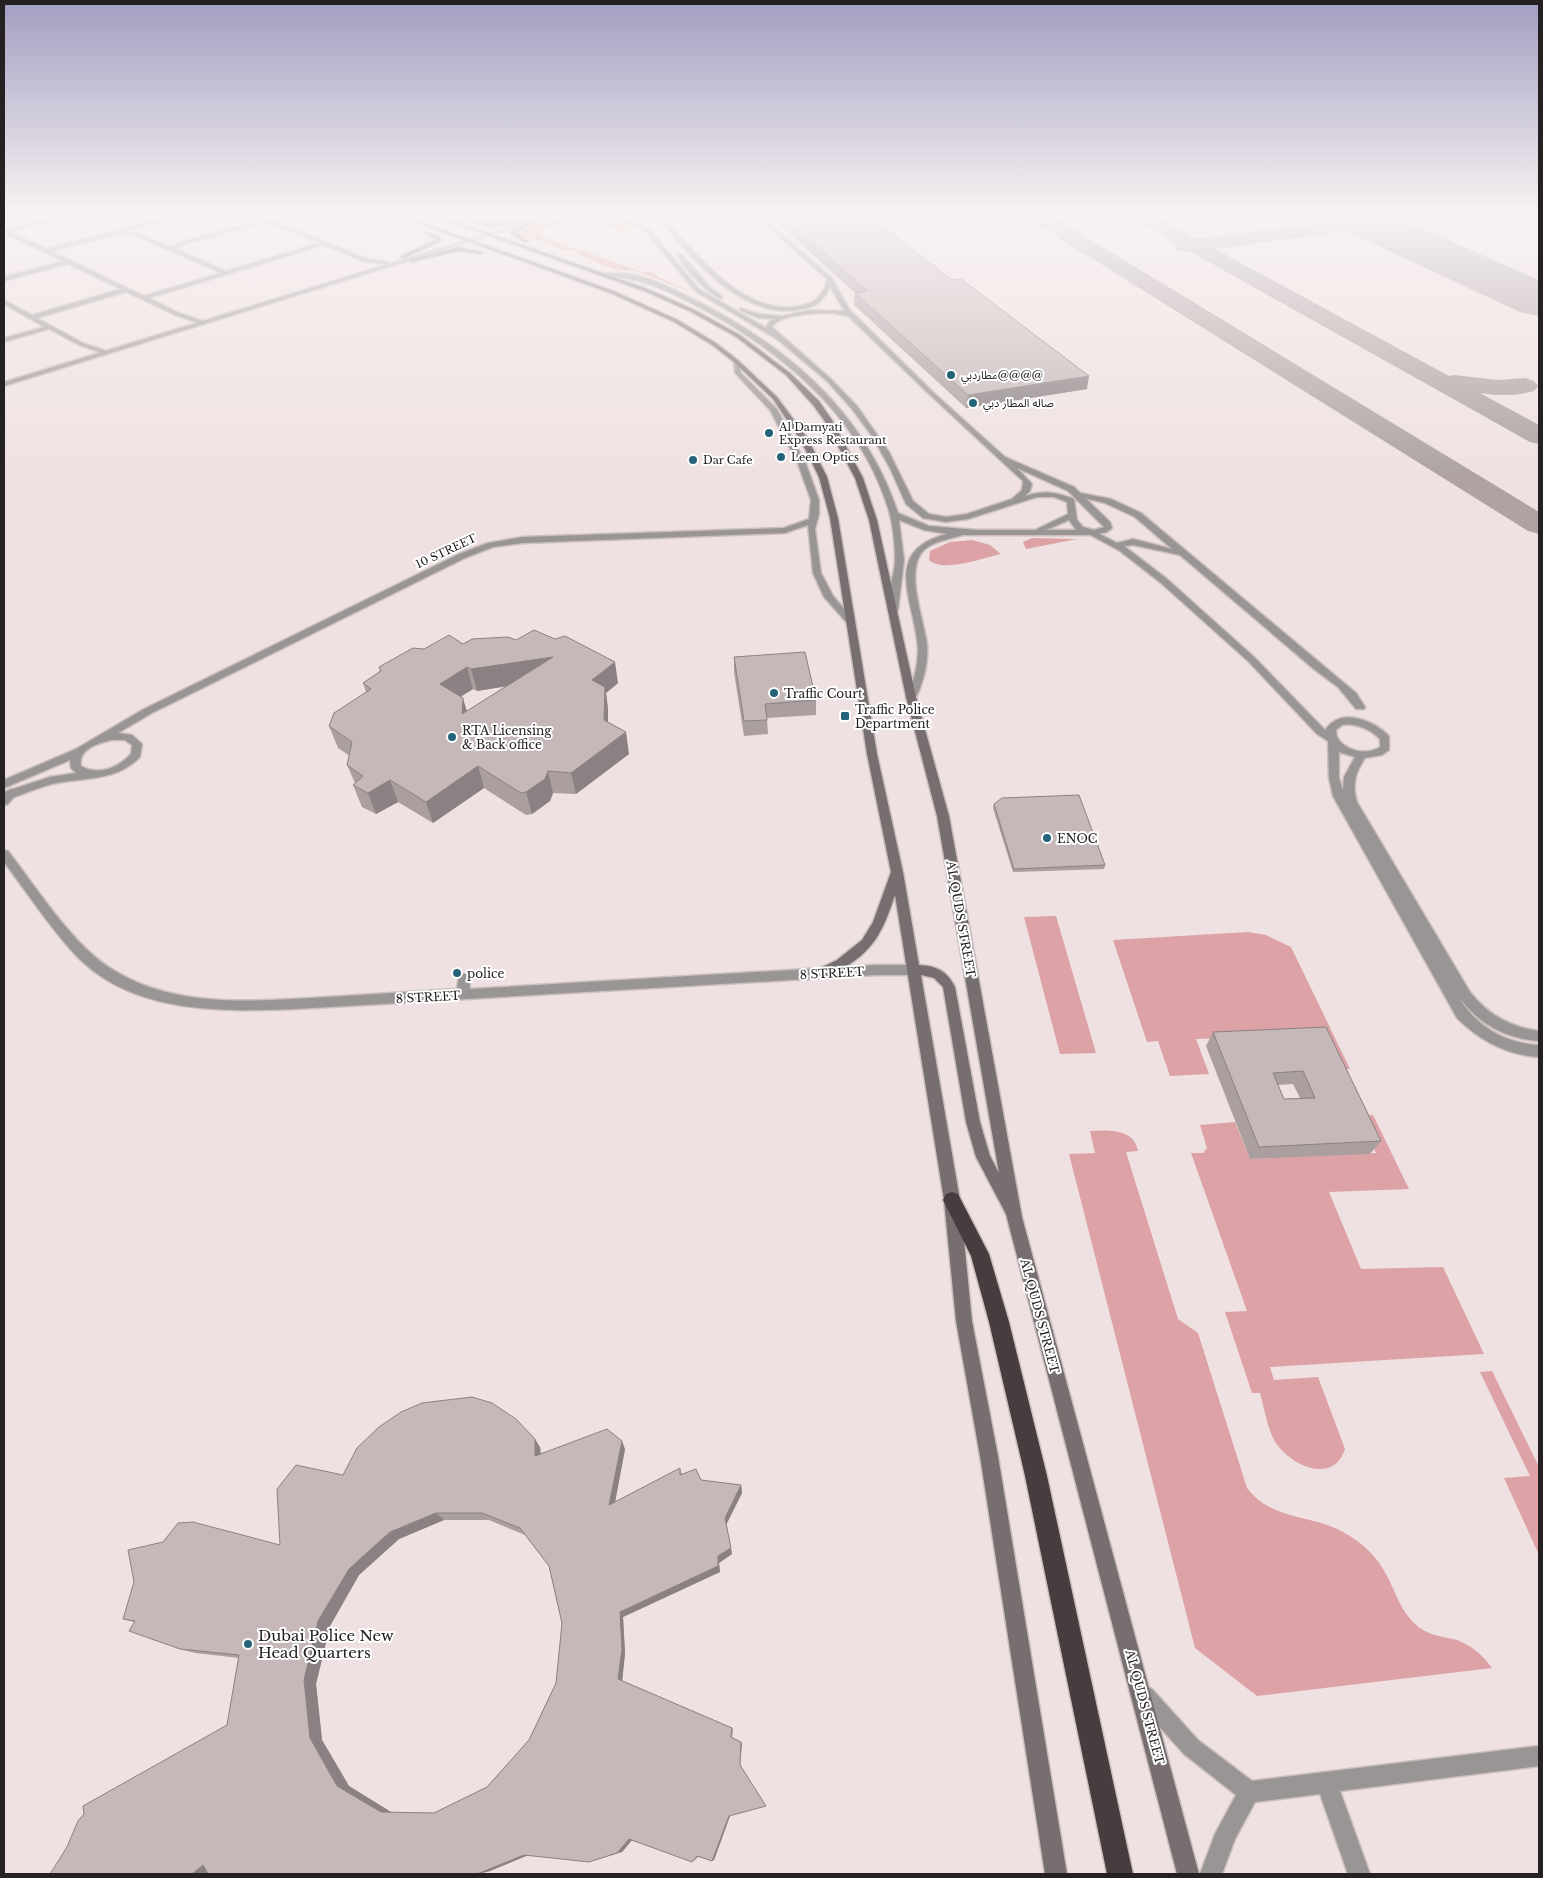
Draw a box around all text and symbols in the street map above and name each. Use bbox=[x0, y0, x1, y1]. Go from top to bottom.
place label: مطاردبي@@@@ bbox=[961, 368, 1043, 385]
marker: مطاردبي@@@@ bbox=[945, 369, 957, 381]
place label: صاله المطار دبي bbox=[983, 396, 1054, 413]
marker: صاله المطار دبي bbox=[967, 397, 979, 409]
place label: Al Damyati Express Restaurant bbox=[778, 420, 887, 447]
marker: Al Damyati Express Restaurant bbox=[763, 427, 775, 439]
place label: Leen Optics bbox=[791, 450, 859, 464]
marker: Leen Optics bbox=[775, 451, 787, 463]
place label: Dar Cafe bbox=[703, 453, 753, 467]
marker: Dar Cafe bbox=[687, 454, 699, 466]
street label: 10 STREET bbox=[413, 531, 479, 571]
place label: Traffic Court bbox=[784, 686, 863, 701]
marker: Traffic Court bbox=[768, 687, 780, 699]
place label: Traffic Police Department bbox=[855, 702, 935, 731]
marker: Traffic Police Department bbox=[839, 710, 851, 722]
place label: RTA Licensing & Back office bbox=[462, 723, 552, 752]
marker: RTA Licensing & Back office bbox=[446, 731, 458, 743]
place label: ENOC bbox=[1057, 831, 1097, 846]
marker: ENOC bbox=[1041, 832, 1053, 844]
street label: AL QUDS STREET bbox=[943, 858, 979, 979]
street label: 8 STREET bbox=[799, 964, 865, 982]
place label: police bbox=[467, 966, 504, 981]
marker: police bbox=[451, 967, 463, 979]
street label: 8 STREET bbox=[395, 988, 461, 1006]
street label: AL QUDS STREET bbox=[1017, 1256, 1063, 1375]
place label: Dubai Police New Head Quarters bbox=[258, 1626, 394, 1662]
marker: Dubai Police New Head Quarters bbox=[242, 1638, 254, 1650]
street label: AL QUDS STREET bbox=[1122, 1647, 1168, 1766]

